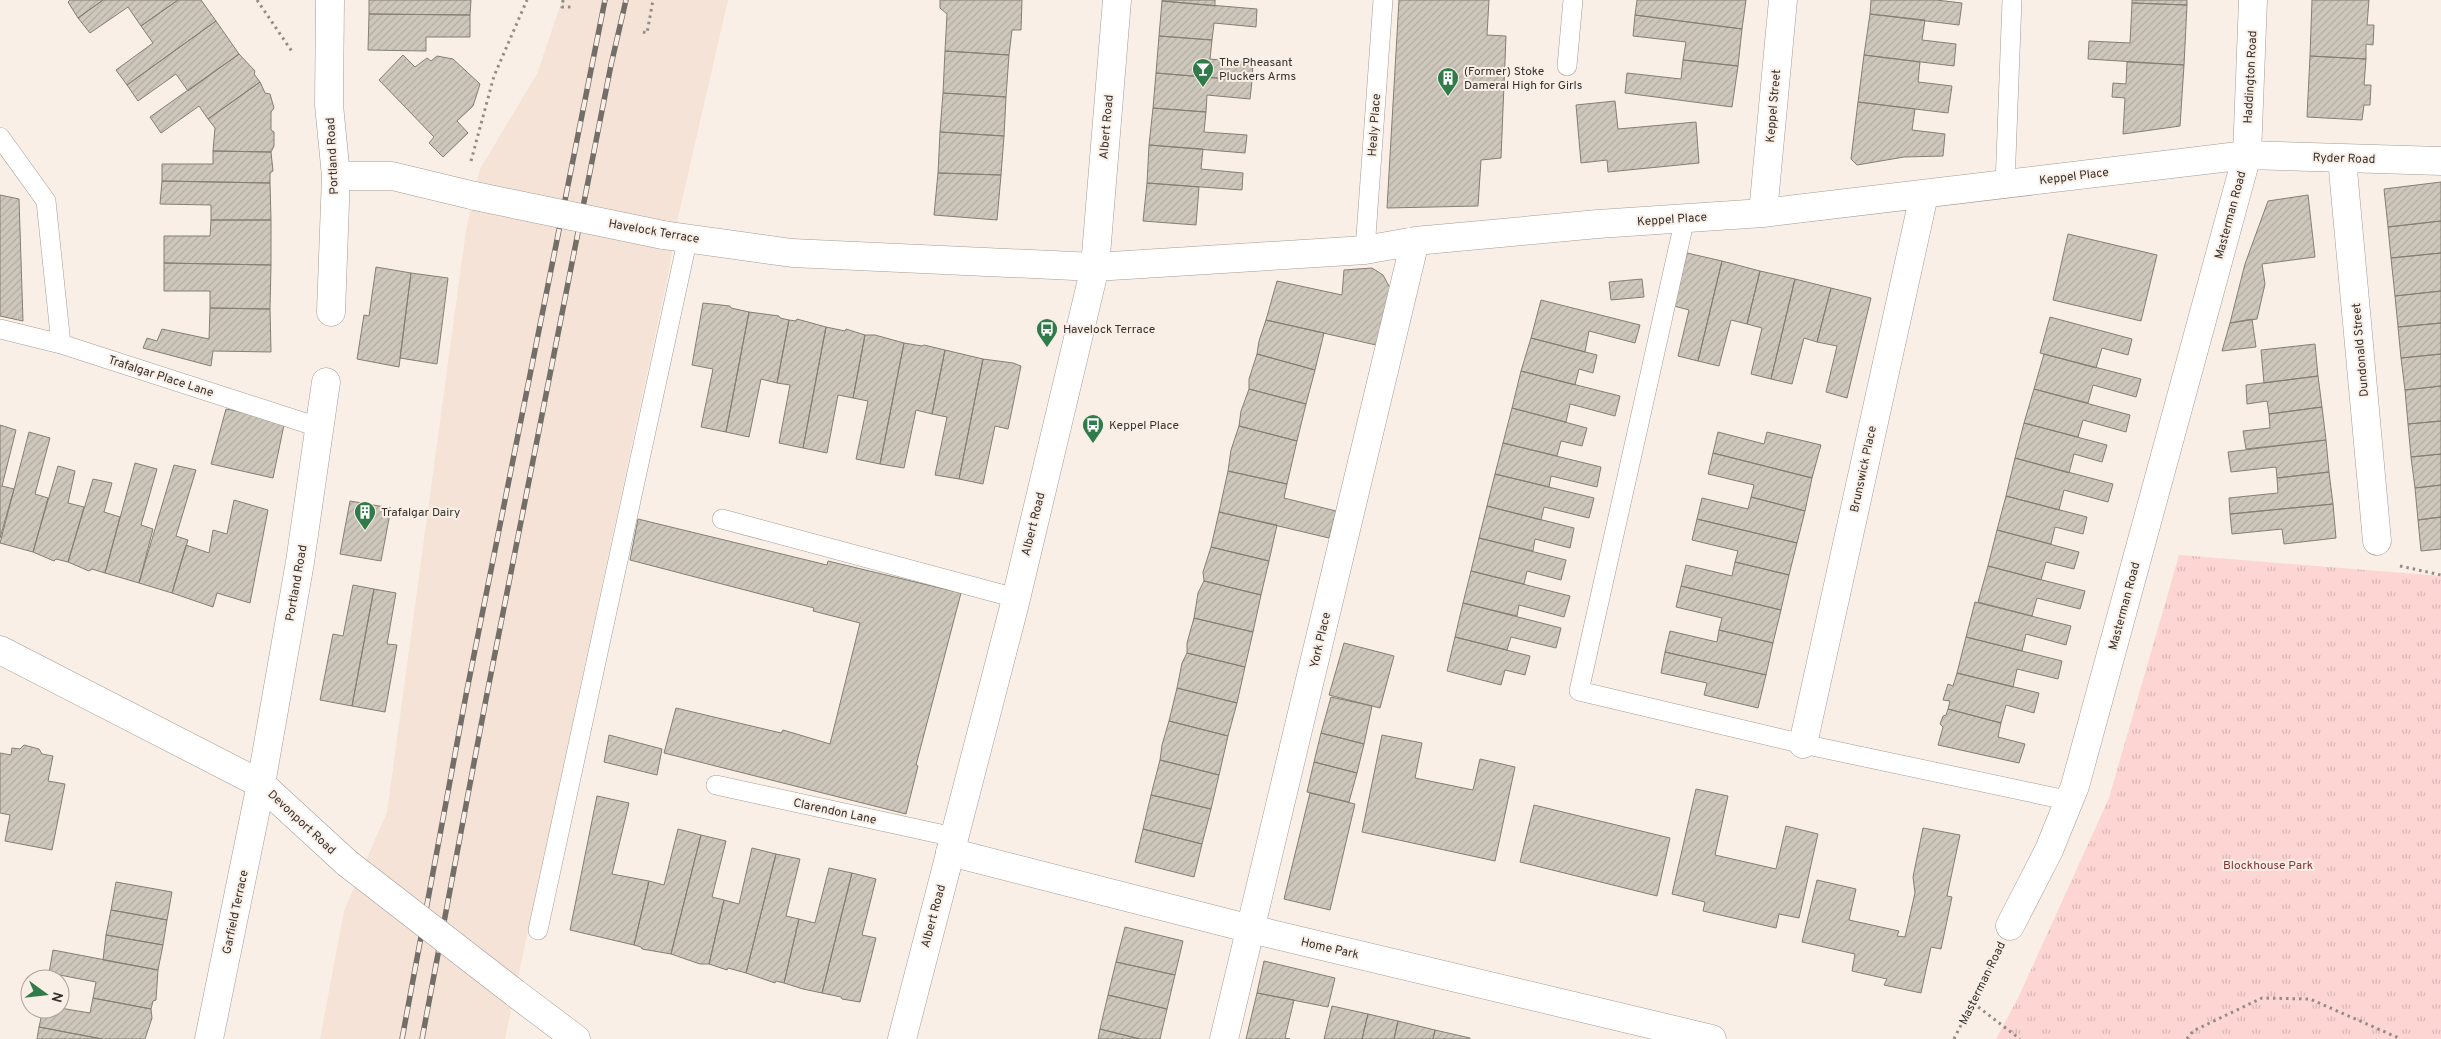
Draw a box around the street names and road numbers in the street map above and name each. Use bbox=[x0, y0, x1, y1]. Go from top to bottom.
street label: Haddington Road bbox=[2241, 30, 2261, 124]
street label: Keppel Street bbox=[1763, 69, 1785, 143]
street label: Healy Place bbox=[1365, 93, 1385, 157]
street label: Albert Road bbox=[1096, 94, 1118, 160]
street label: Portland Road bbox=[323, 117, 343, 195]
street label: Ryder Road bbox=[2312, 150, 2376, 168]
street label: Keppel Place bbox=[2038, 165, 2110, 189]
street label: Masterman Road bbox=[2211, 169, 2250, 261]
street label: Keppel Place bbox=[1637, 210, 1708, 230]
street label: Havelock Terrace bbox=[607, 216, 701, 248]
street label: Dundonald Street bbox=[2349, 302, 2373, 398]
street label: Trafalgar Place Lane bbox=[106, 352, 215, 402]
street label: Brunswick Place bbox=[1847, 424, 1881, 514]
street label: Albert Road bbox=[1018, 491, 1050, 558]
street label: Portland Road bbox=[282, 544, 312, 623]
street label: Masterman Road bbox=[2105, 560, 2144, 652]
street label: York Place bbox=[1307, 611, 1335, 670]
street label: Devonport Road bbox=[264, 787, 339, 858]
street label: Clarendon Lane bbox=[792, 795, 878, 829]
street label: Garfield Terrace bbox=[219, 869, 253, 956]
street label: Albert Road bbox=[918, 883, 950, 950]
street label: Home Park bbox=[1299, 934, 1361, 963]
street label: Masterman Road bbox=[1956, 939, 2010, 1028]

